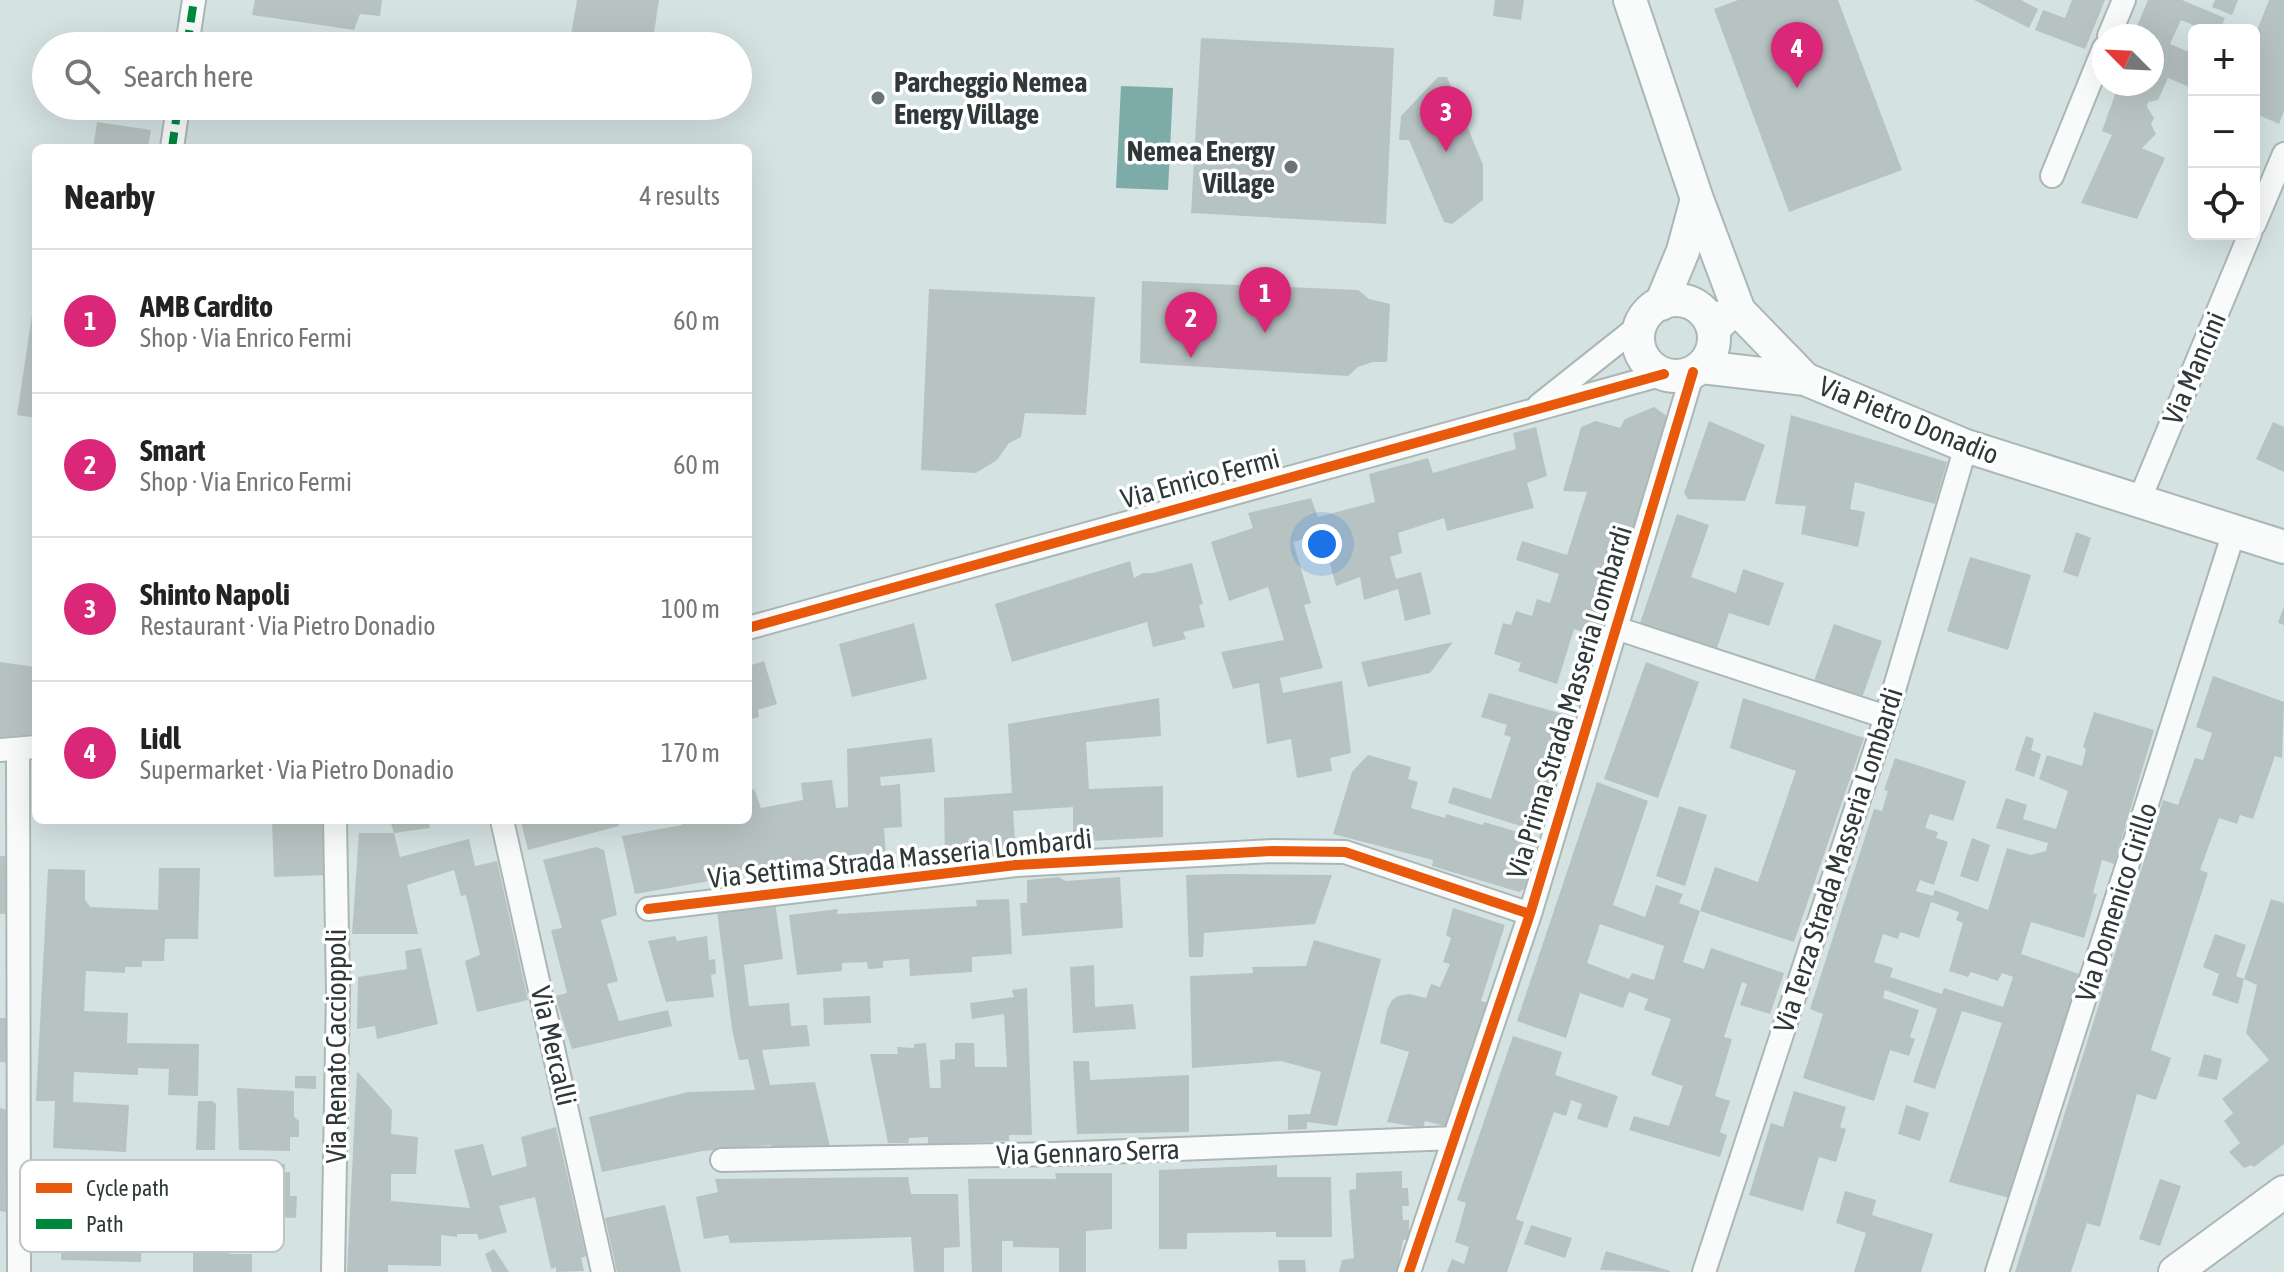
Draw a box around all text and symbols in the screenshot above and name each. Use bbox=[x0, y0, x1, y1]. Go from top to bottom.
pin: 4 bbox=[1771, 22, 1823, 88]
north arrow bbox=[2092, 24, 2164, 96]
map controls bbox=[2188, 24, 2260, 240]
button: + bbox=[2188, 24, 2260, 96]
search box bbox=[32, 32, 752, 120]
icon: search bbox=[60, 54, 104, 98]
text: Search here bbox=[124, 59, 253, 93]
place label: Parcheggio Nemea Energy Village bbox=[894, 66, 1087, 130]
pin: 3 bbox=[1420, 86, 1472, 152]
marker: Parcheggio Nemea Energy Village bbox=[869, 89, 887, 107]
button: − bbox=[2188, 96, 2260, 168]
place label: Nemea Energy Village bbox=[1127, 135, 1275, 199]
marker: Nemea Energy Village bbox=[1282, 158, 1300, 176]
button: locate bbox=[2188, 168, 2260, 240]
text: Nearby bbox=[64, 177, 155, 216]
text: 4 results bbox=[639, 181, 720, 211]
pin: 1 bbox=[1239, 267, 1291, 333]
text: AMB Cardito bbox=[140, 289, 273, 323]
pin: 2 bbox=[1165, 292, 1217, 358]
text: 1 bbox=[84, 306, 96, 336]
text: 60 m bbox=[673, 306, 720, 336]
street label: Via Mancini bbox=[2156, 307, 2232, 429]
text: Shop · Via Enrico Fermi bbox=[140, 323, 352, 353]
street label: Via Pietro Donadio bbox=[1814, 369, 2004, 471]
text: Smart bbox=[140, 433, 205, 467]
street label: Via Enrico Fermi bbox=[1117, 441, 1283, 515]
text: 2 bbox=[84, 450, 96, 480]
text: 60 m bbox=[673, 450, 720, 480]
text: Shop · Via Enrico Fermi bbox=[140, 467, 352, 497]
street label: Via Prima Strada Masseria Lombardi bbox=[1500, 522, 1638, 882]
your location bbox=[1302, 524, 1342, 564]
text: Shinto Napoli bbox=[140, 577, 290, 611]
text: 3 bbox=[84, 594, 96, 624]
text: 100 m bbox=[661, 594, 720, 624]
text: Restaurant · Via Pietro Donadio bbox=[140, 611, 435, 641]
street label: Via Terza Strada Masseria Lombardi bbox=[1767, 684, 1909, 1036]
text: Lidl bbox=[140, 721, 181, 755]
text: 4 bbox=[84, 738, 96, 768]
text: 170 m bbox=[661, 738, 720, 768]
text: Supermarket · Via Pietro Donadio bbox=[140, 755, 454, 785]
street label: Via Domenico Cirillo bbox=[2069, 798, 2163, 1006]
street label: Via Settima Strada Masseria Lombardi bbox=[706, 822, 1094, 894]
street label: Via Renato Caccioppoli bbox=[320, 929, 352, 1163]
street label: Via Mercalli bbox=[525, 983, 583, 1109]
street label: Via Gennaro Serra bbox=[996, 1133, 1180, 1171]
legend bbox=[20, 1160, 284, 1252]
text: Cycle path bbox=[86, 1175, 169, 1201]
text: Path bbox=[86, 1211, 124, 1237]

